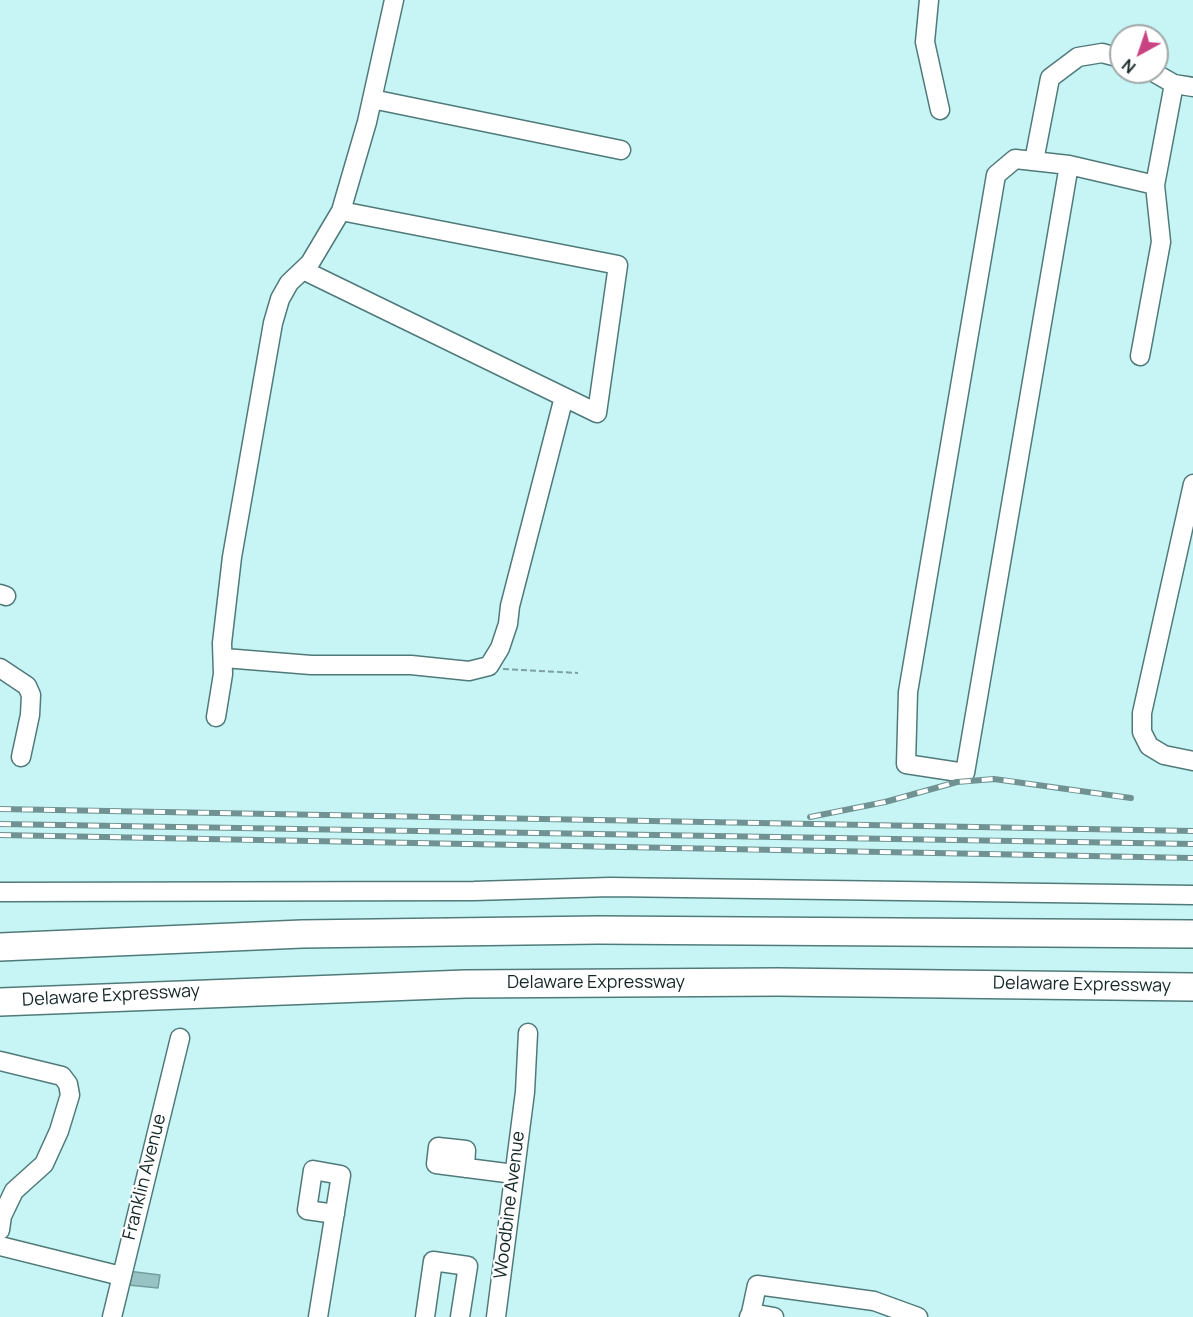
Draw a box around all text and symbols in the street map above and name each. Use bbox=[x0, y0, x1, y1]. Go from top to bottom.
north arrow bbox=[1109, 24, 1169, 84]
text: N bbox=[1117, 54, 1140, 78]
street label: Delaware Expressway bbox=[507, 972, 685, 994]
street label: Delaware Expressway bbox=[993, 973, 1171, 997]
street label: Delaware Expressway bbox=[21, 981, 201, 1011]
street label: Franklin Avenue bbox=[119, 1112, 171, 1242]
street label: Woodbine Avenue bbox=[490, 1130, 530, 1280]

